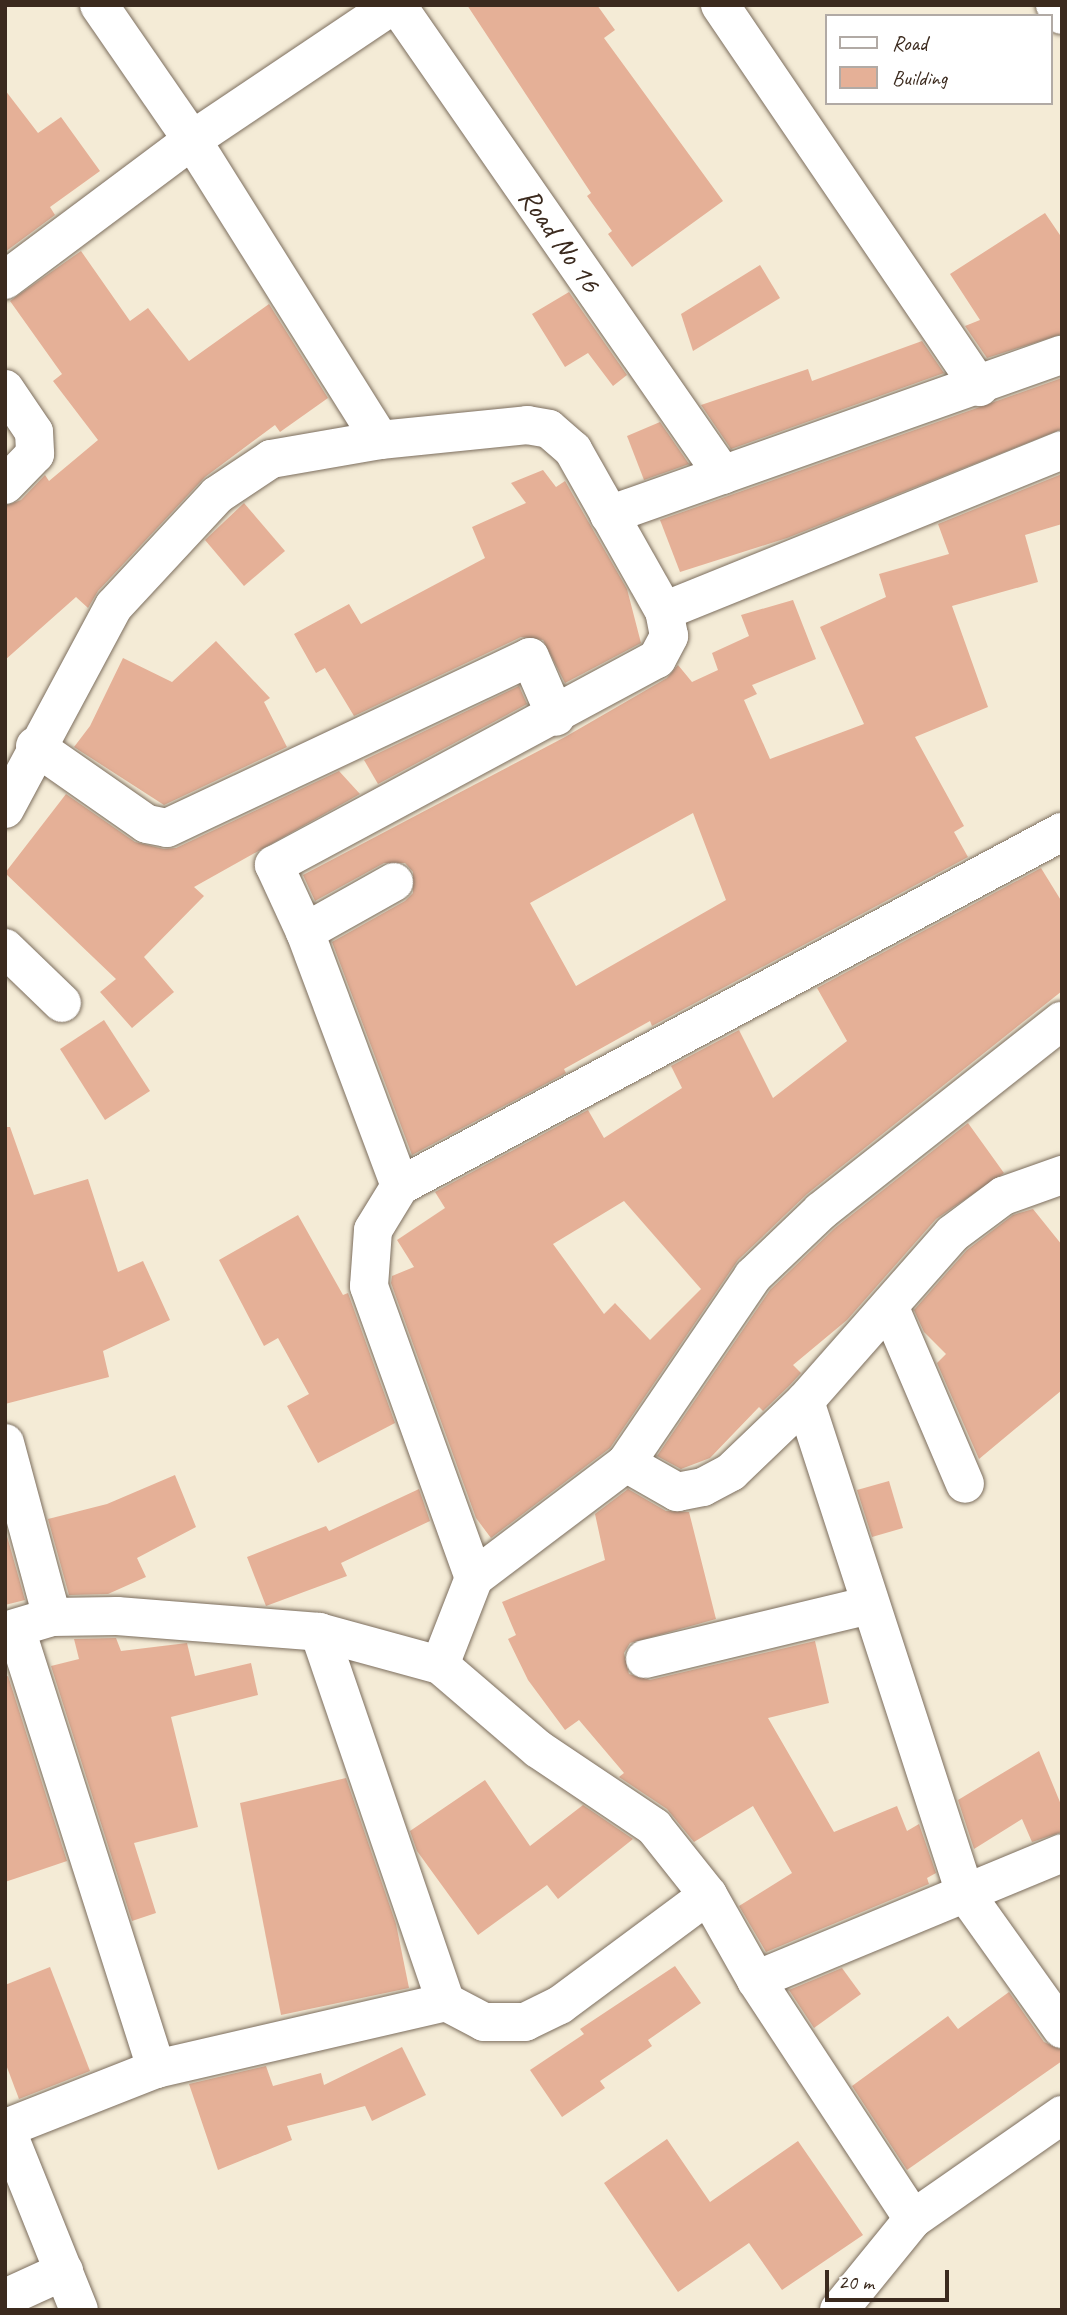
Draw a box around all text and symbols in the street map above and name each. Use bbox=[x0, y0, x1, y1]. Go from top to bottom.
legend bbox=[825, 14, 1053, 105]
text: Road bbox=[892, 30, 927, 56]
text: Building bbox=[892, 65, 947, 91]
street label: Road No 16 bbox=[511, 180, 609, 300]
scale bar bbox=[829, 2256, 953, 2300]
text: 20 m bbox=[838, 2269, 874, 2295]

